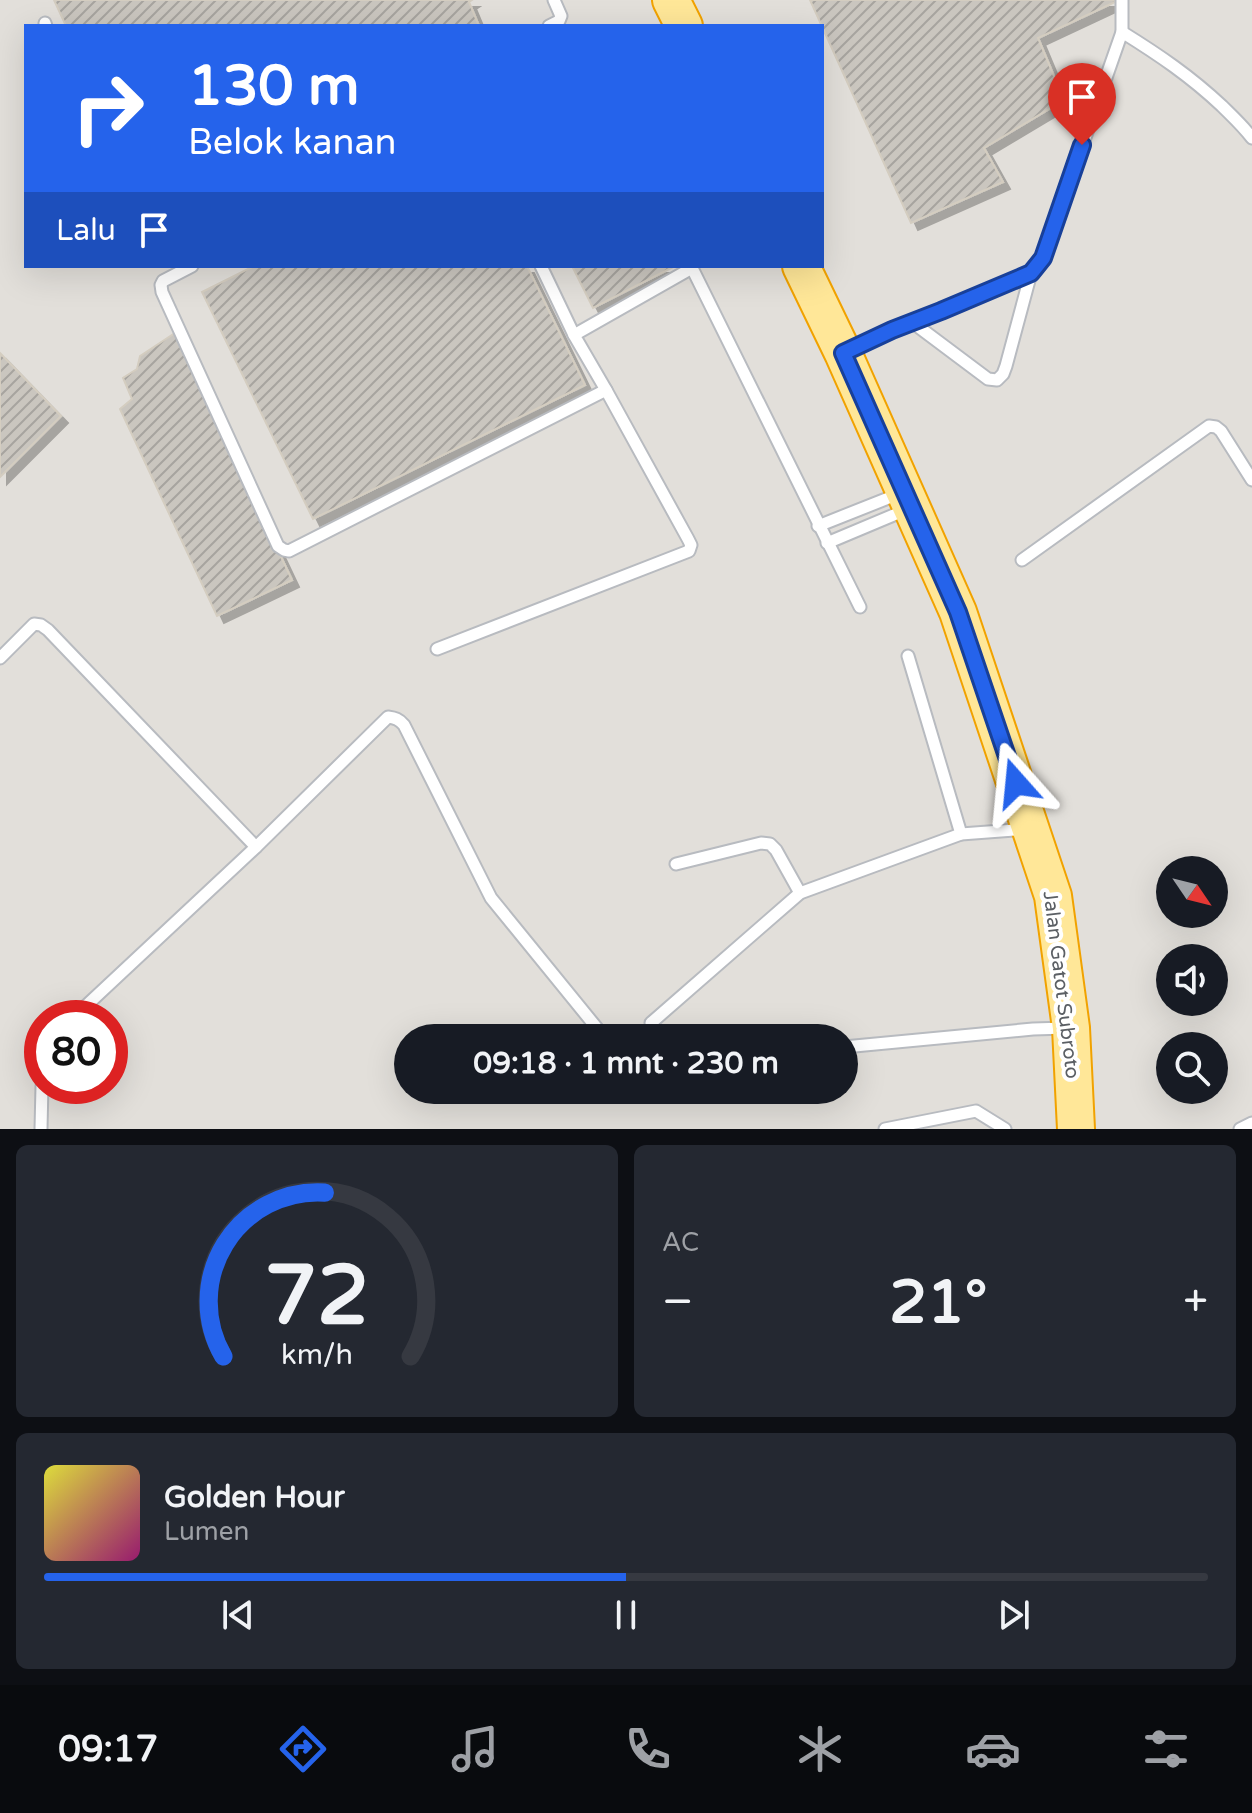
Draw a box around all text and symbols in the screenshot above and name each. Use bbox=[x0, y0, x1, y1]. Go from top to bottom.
text: 130 m bbox=[188, 53, 359, 120]
icon: right bbox=[56, 56, 160, 160]
pin bbox=[1048, 63, 1116, 145]
icon: arrive bbox=[1060, 75, 1104, 119]
text: Belok kanan bbox=[188, 121, 397, 164]
icon: arrive bbox=[132, 208, 176, 252]
text: Lalu bbox=[56, 212, 116, 249]
position arrow bbox=[974, 741, 1058, 825]
north arrow bbox=[1156, 856, 1228, 928]
map controls bbox=[1156, 856, 1228, 1104]
street label: Jalan Gatot Subroto bbox=[1038, 890, 1084, 1080]
button: sound bbox=[1156, 944, 1228, 1016]
speed limit sign: 80 bbox=[24, 1000, 128, 1104]
button: search bbox=[1156, 1032, 1228, 1104]
text: 09:18 · 1 mnt · 230 m bbox=[473, 1045, 779, 1082]
text: AC bbox=[662, 1227, 699, 1258]
text: 72 bbox=[265, 1247, 369, 1347]
text: 21° bbox=[889, 1267, 987, 1339]
text: − bbox=[662, 1276, 693, 1329]
text: + bbox=[1183, 1276, 1208, 1329]
text: km/h bbox=[281, 1338, 353, 1372]
text: Golden Hour bbox=[164, 1479, 345, 1516]
text: Lumen bbox=[164, 1516, 249, 1547]
icon: previous bbox=[216, 1593, 260, 1637]
icon: pause bbox=[604, 1593, 648, 1637]
icon: next bbox=[992, 1593, 1036, 1637]
icon: directions bbox=[275, 1721, 331, 1777]
icon: music bbox=[447, 1721, 503, 1777]
icon: phone bbox=[620, 1721, 676, 1777]
icon: climate bbox=[792, 1721, 848, 1777]
icon: car bbox=[965, 1721, 1021, 1777]
icon: filters bbox=[1138, 1721, 1194, 1777]
text: 09:17 bbox=[58, 1728, 158, 1771]

